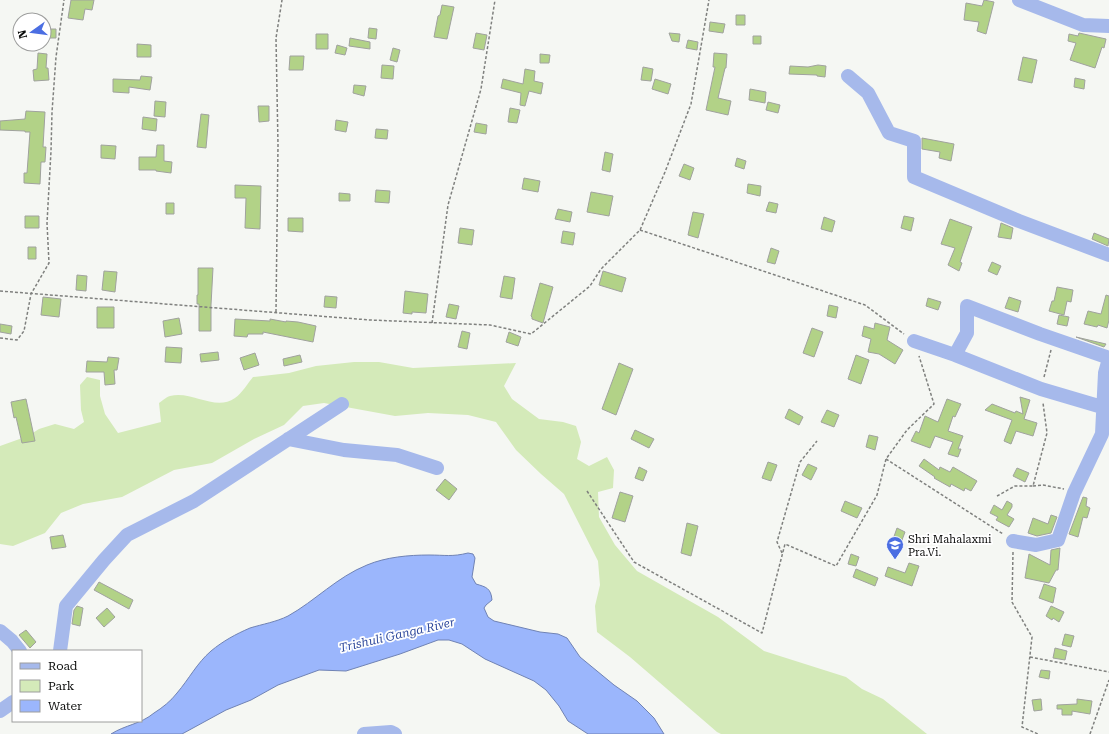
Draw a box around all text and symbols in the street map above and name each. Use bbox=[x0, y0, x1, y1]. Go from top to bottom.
north arrow bbox=[12, 12, 52, 52]
text: N bbox=[15, 28, 30, 40]
place label: Shri Mahalaxmi Pra.Vi. bbox=[908, 533, 992, 559]
school or university icon: Shri Mahalaxmi Pra.Vi. bbox=[885, 535, 905, 560]
water label: Trishuli Ganga River bbox=[338, 615, 456, 655]
legend bbox=[12, 650, 142, 722]
text: Road bbox=[48, 659, 78, 673]
text: Park bbox=[48, 679, 75, 693]
text: Water bbox=[48, 699, 82, 713]

